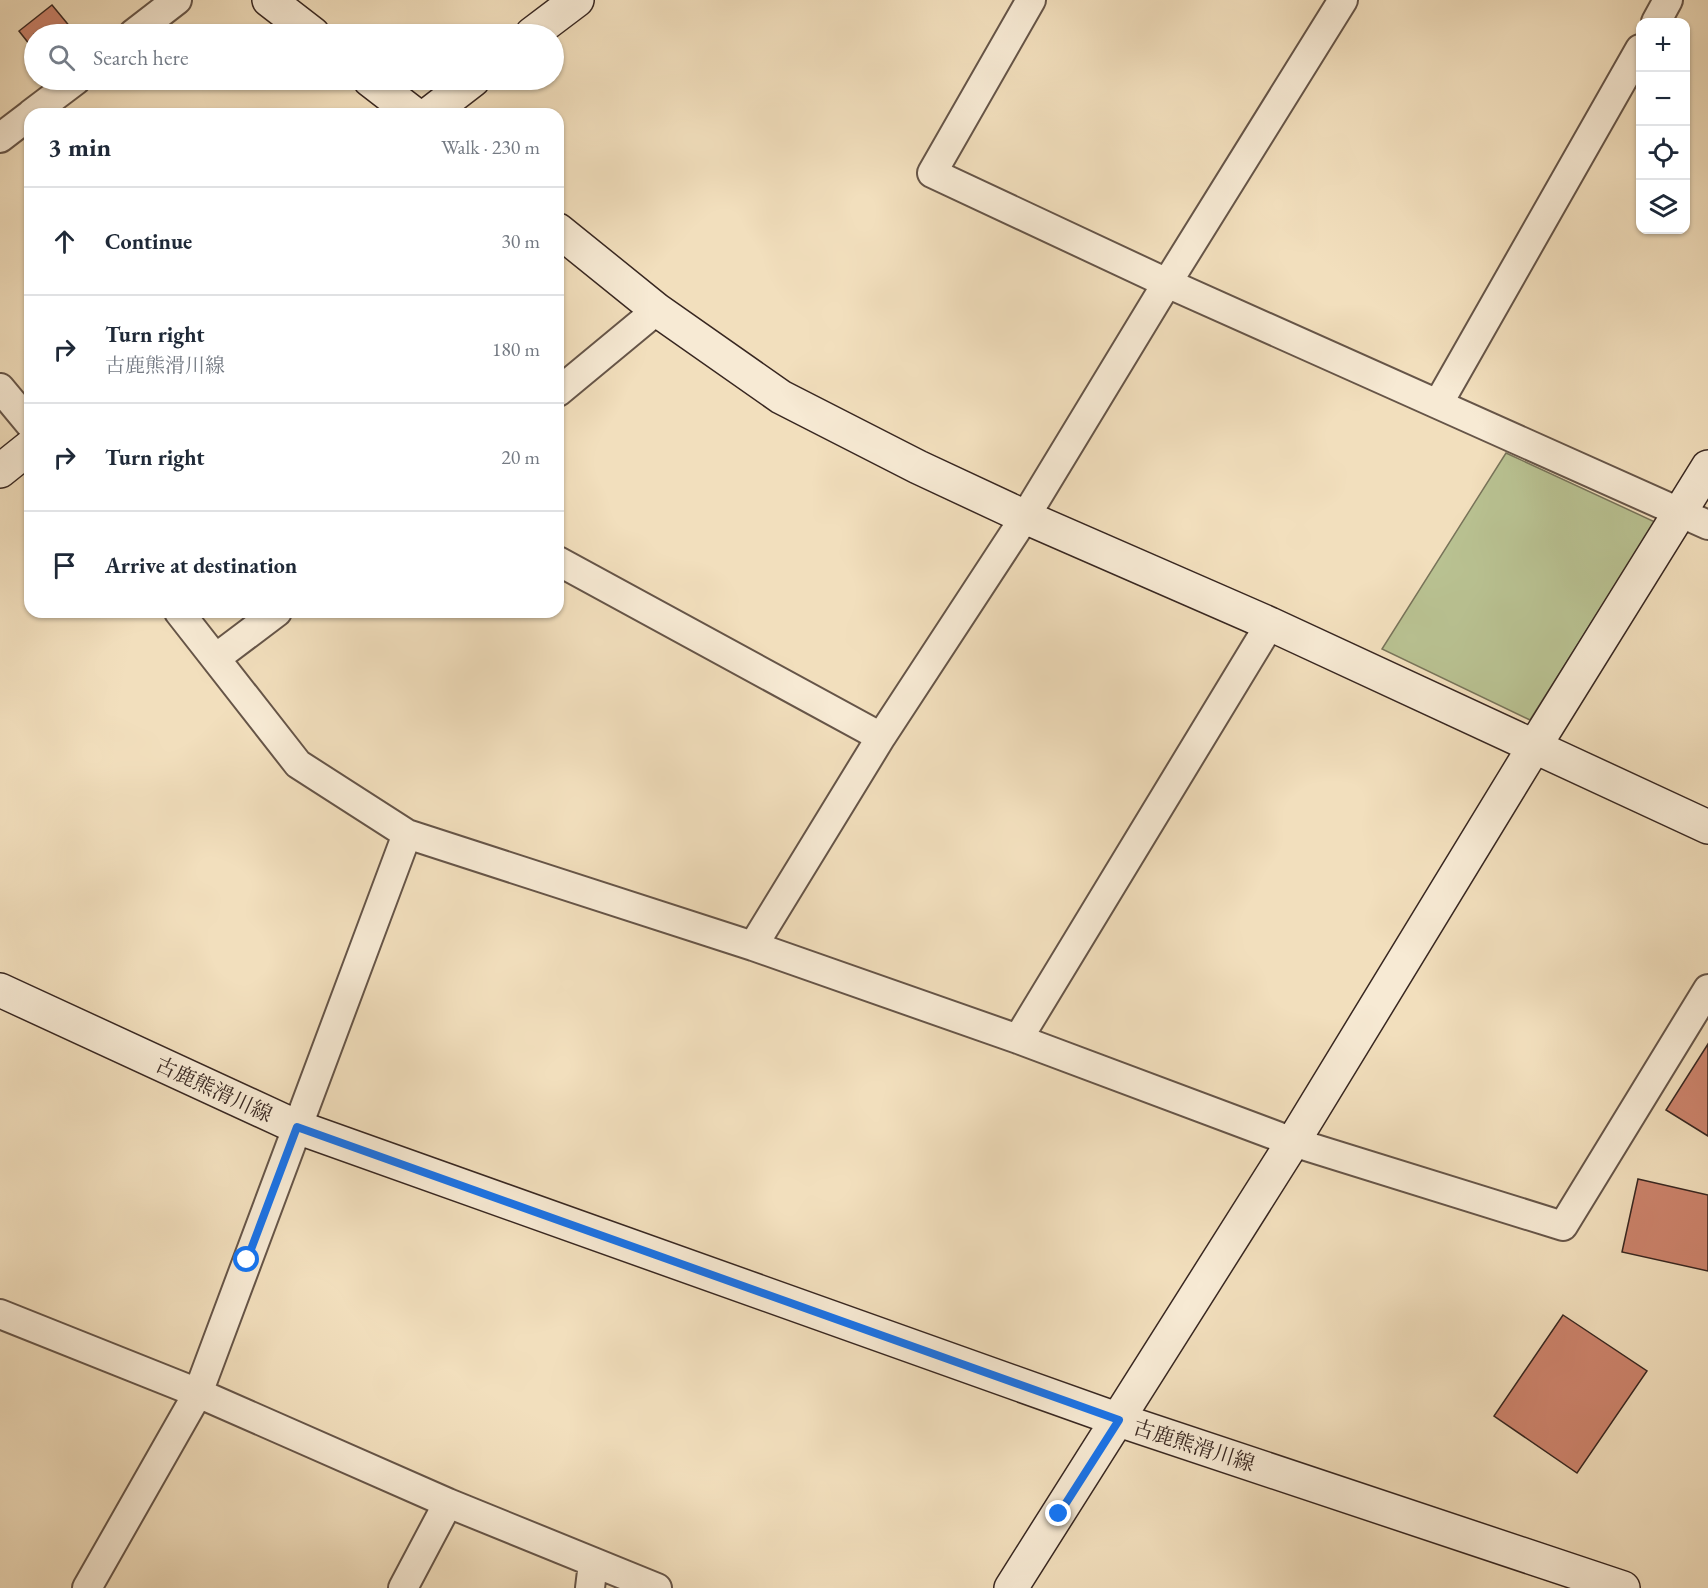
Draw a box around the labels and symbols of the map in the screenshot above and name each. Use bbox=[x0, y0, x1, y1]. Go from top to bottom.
street label: 古鹿熊滑川線 bbox=[151, 1050, 277, 1128]
route start bbox=[233, 1246, 259, 1272]
street label: 古鹿熊滑川線 bbox=[1130, 1413, 1258, 1477]
route end bbox=[1045, 1500, 1071, 1526]

